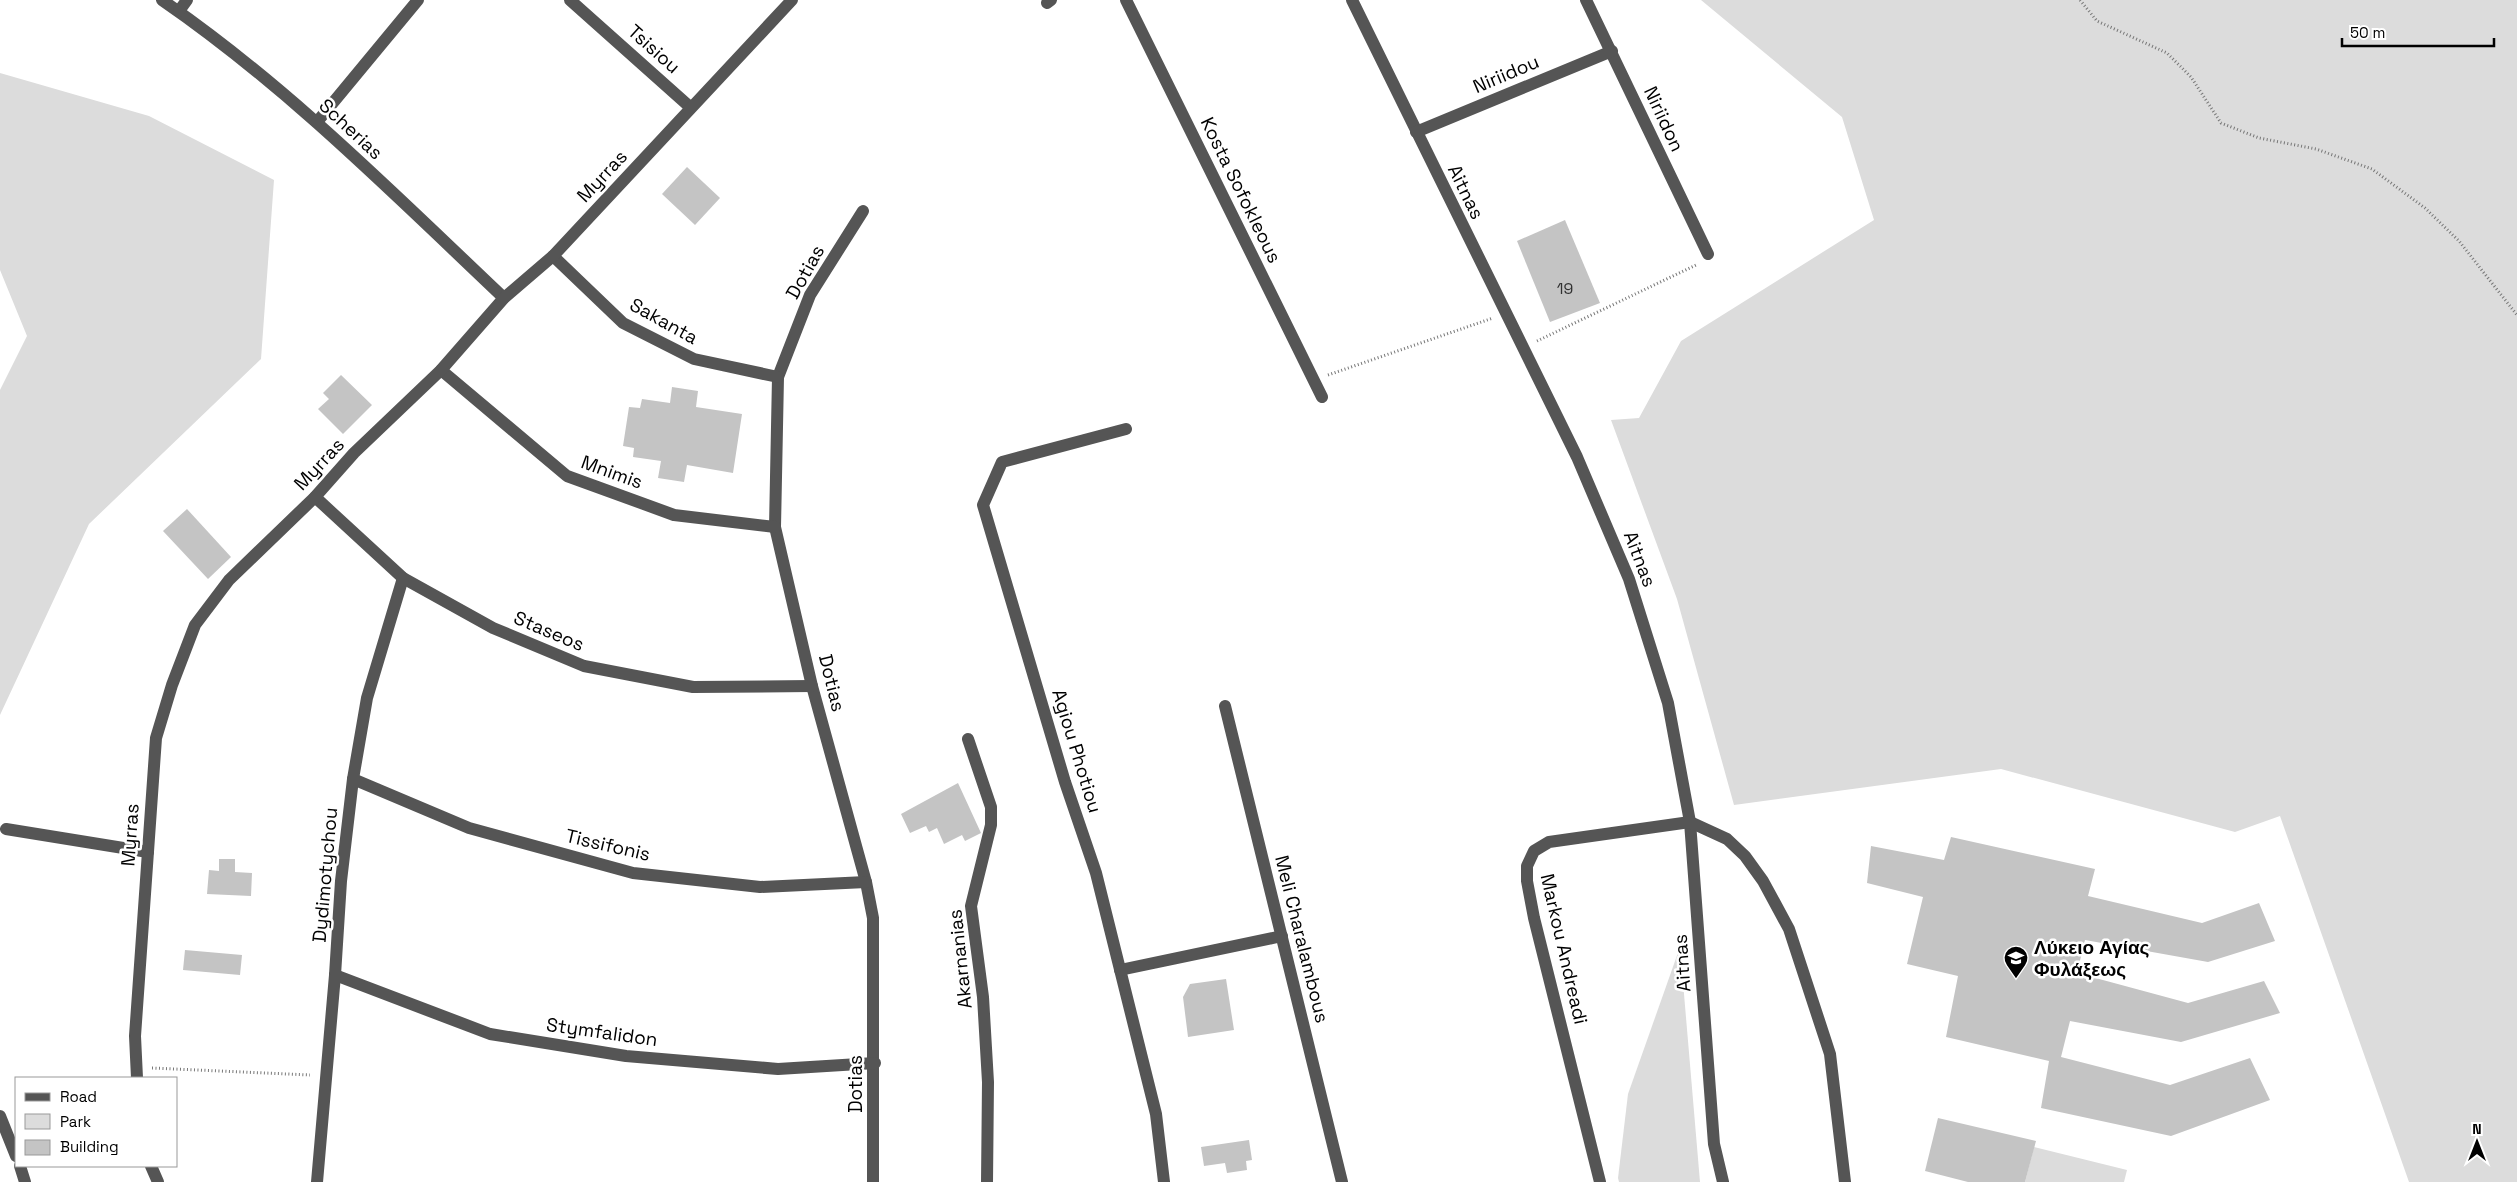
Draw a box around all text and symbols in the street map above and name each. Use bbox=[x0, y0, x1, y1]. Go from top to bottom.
scale bar bbox=[2342, 15, 2494, 47]
street label: Tsisiou bbox=[623, 19, 685, 79]
text: 50 m bbox=[2350, 23, 2385, 42]
street label: Niriidou bbox=[1469, 49, 1543, 99]
street label: Niriidon bbox=[1638, 82, 1690, 156]
street label: Scherias bbox=[314, 93, 388, 165]
street label: Kosta Sofokleous bbox=[1195, 113, 1287, 267]
street label: Myrras bbox=[571, 144, 633, 208]
street label: Aitnas bbox=[1442, 161, 1490, 223]
street label: Dotias bbox=[780, 240, 830, 304]
house number: 19 bbox=[1557, 278, 1573, 299]
street label: Sakanta bbox=[625, 292, 703, 350]
street label: Myrras bbox=[288, 432, 350, 496]
street label: Mnimis bbox=[578, 449, 646, 495]
street label: Aitnas bbox=[1618, 528, 1662, 590]
street label: Staseos bbox=[510, 605, 588, 657]
street label: Dotias bbox=[813, 652, 851, 714]
street label: Agiou Photiou bbox=[1046, 686, 1108, 816]
street label: Myrras bbox=[115, 803, 145, 867]
street label: Dydimotychou bbox=[307, 806, 343, 944]
street label: Tissifonis bbox=[563, 823, 653, 867]
street label: Meli Charalambous bbox=[1269, 853, 1335, 1025]
street label: Markou Andreadi bbox=[1535, 871, 1593, 1027]
street label: Akarnanias bbox=[942, 908, 978, 1010]
street label: Aitnas bbox=[1668, 933, 1696, 993]
place label: Λύκειο Αγίας Φυλάξεως bbox=[2034, 935, 2150, 982]
school or university icon: Λύκειο Αγίας Φυλάξεως bbox=[2003, 945, 2029, 979]
street label: Stymfalidon bbox=[545, 1012, 659, 1052]
street label: Dotias bbox=[843, 1055, 868, 1113]
legend bbox=[15, 1077, 178, 1167]
text: Road bbox=[60, 1087, 97, 1106]
text: Park bbox=[60, 1112, 91, 1131]
north arrow bbox=[2452, 1117, 2502, 1167]
text: N bbox=[2472, 1120, 2482, 1138]
text: Building bbox=[60, 1137, 119, 1156]

